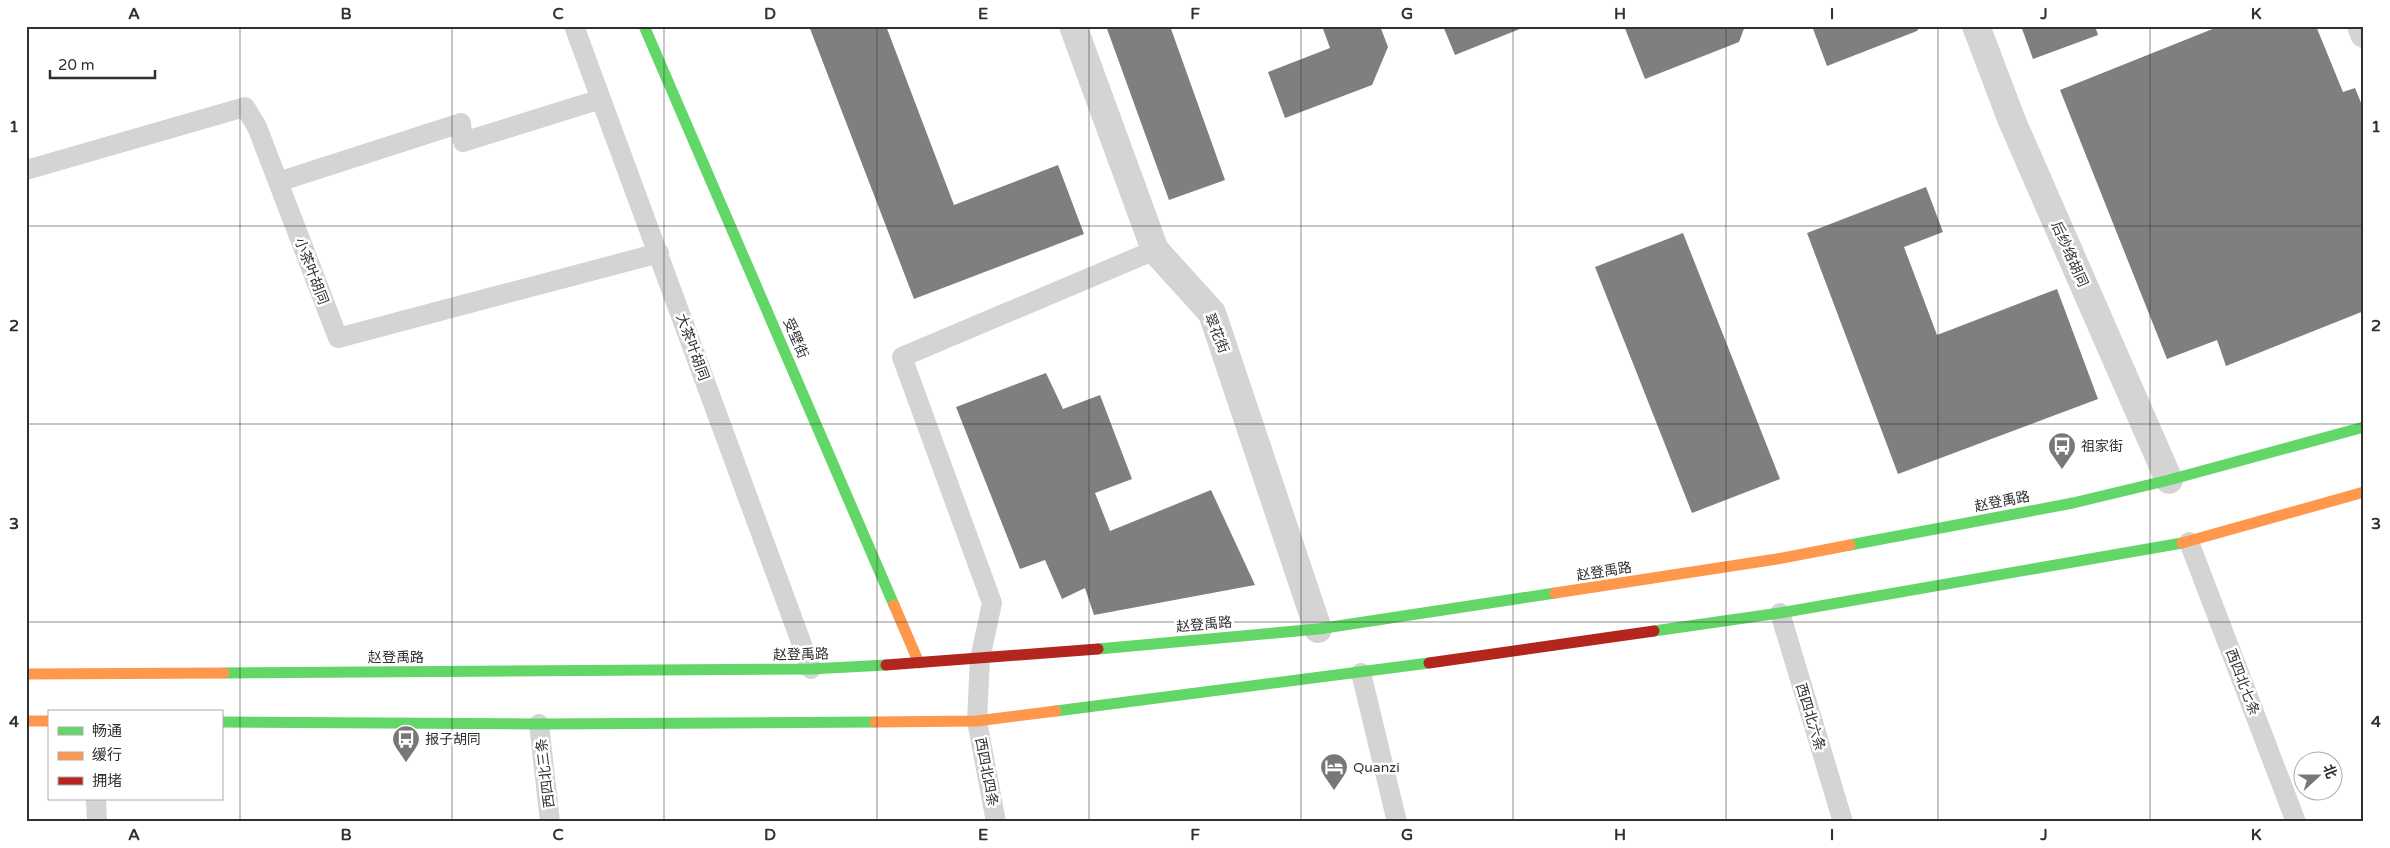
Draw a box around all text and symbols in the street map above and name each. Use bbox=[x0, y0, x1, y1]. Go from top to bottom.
text: A bbox=[128, 4, 140, 24]
text: B bbox=[340, 4, 352, 24]
text: C bbox=[552, 4, 564, 24]
text: D bbox=[764, 4, 776, 24]
text: E bbox=[978, 4, 988, 24]
text: F bbox=[1190, 4, 1200, 24]
text: G bbox=[1401, 4, 1413, 24]
text: H bbox=[1614, 4, 1626, 24]
text: I bbox=[1830, 4, 1834, 24]
text: J bbox=[2039, 4, 2048, 24]
text: K bbox=[2251, 4, 2262, 24]
scale bar bbox=[50, 48, 155, 80]
text: 20 m bbox=[58, 56, 95, 74]
text: 1 bbox=[9, 117, 19, 137]
text: 1 bbox=[2371, 117, 2381, 137]
street label: 后纱络胡同 bbox=[2048, 219, 2092, 290]
street label: 小茶叶胡同 bbox=[291, 235, 332, 307]
street label: 大茶叶胡同 bbox=[673, 311, 712, 383]
street label: 翠花街 bbox=[1201, 311, 1232, 356]
text: 2 bbox=[9, 316, 19, 336]
street label: 受壁街 bbox=[780, 316, 812, 361]
text: 2 bbox=[2371, 316, 2381, 336]
bus stop icon: 祖家街 bbox=[2047, 431, 2077, 470]
place label: 祖家街 bbox=[2081, 438, 2123, 455]
street label: 赵登禹路 bbox=[1972, 488, 2031, 515]
text: 3 bbox=[9, 514, 19, 534]
text: 3 bbox=[2371, 514, 2381, 534]
street label: 赵登禹路 bbox=[1574, 559, 1633, 584]
street label: 赵登禹路 bbox=[1174, 614, 1233, 635]
street label: 赵登禹路 bbox=[772, 646, 829, 664]
street label: 西四北七条 bbox=[2222, 646, 2263, 718]
street label: 赵登禹路 bbox=[367, 649, 424, 666]
street label: 西四北六条 bbox=[1792, 681, 1829, 753]
legend bbox=[48, 710, 222, 800]
text: 4 bbox=[9, 712, 19, 732]
text: 4 bbox=[2371, 712, 2381, 732]
text: 畅通 bbox=[92, 722, 122, 740]
bus stop icon: 报子胡同 bbox=[391, 724, 421, 763]
place label: 报子胡同 bbox=[425, 731, 481, 748]
street label: 西四北四条 bbox=[971, 736, 1002, 808]
street label: 西四北三条 bbox=[533, 737, 558, 809]
text: 缓行 bbox=[92, 746, 122, 764]
north arrow bbox=[2292, 750, 2342, 800]
hotel icon: Quanzi bbox=[1319, 752, 1349, 791]
place label: Quanzi bbox=[1353, 759, 1400, 776]
text: 北 bbox=[2319, 762, 2340, 781]
text: 拥堵 bbox=[92, 772, 122, 790]
text: A bbox=[128, 825, 140, 845]
text: B bbox=[340, 825, 352, 845]
text: C bbox=[552, 825, 564, 845]
text: D bbox=[764, 825, 776, 845]
text: E bbox=[978, 825, 988, 845]
text: F bbox=[1190, 825, 1200, 845]
text: G bbox=[1401, 825, 1413, 845]
text: H bbox=[1614, 825, 1626, 845]
text: I bbox=[1830, 825, 1834, 845]
text: J bbox=[2039, 825, 2048, 845]
text: K bbox=[2251, 825, 2262, 845]

